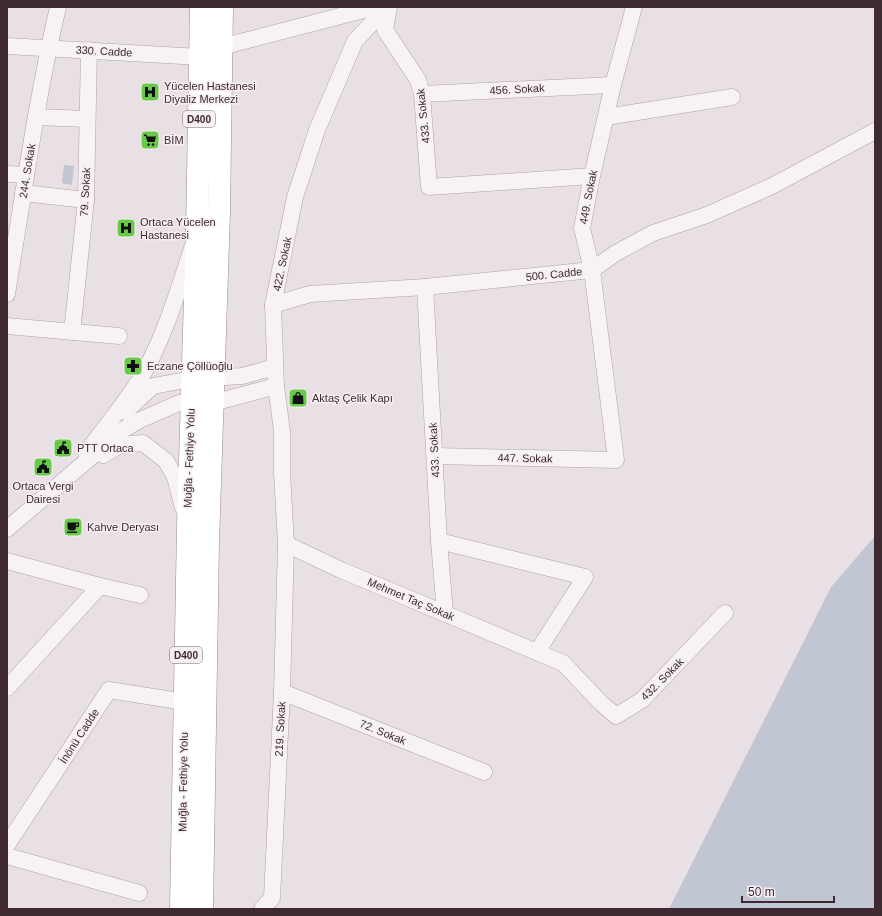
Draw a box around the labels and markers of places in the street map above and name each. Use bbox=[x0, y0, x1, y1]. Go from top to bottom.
place label: Yücelen Hastanesi Diyaliz Merkezi bbox=[164, 80, 256, 105]
hospital icon: Yücelen Hastanesi Diyaliz Merkezi bbox=[139, 81, 161, 103]
supermarket icon: BİM bbox=[139, 129, 161, 151]
place label: BİM bbox=[164, 134, 184, 146]
place label: Ortaca Yücelen Hastanesi bbox=[140, 216, 216, 241]
hospital icon: Ortaca Yücelen Hastanesi bbox=[115, 217, 137, 239]
pharmacy icon: Eczane Çöllüoğlu bbox=[122, 355, 144, 377]
place label: Eczane Çöllüoğlu bbox=[147, 360, 233, 372]
shop icon: Aktaş Çelik Kapı bbox=[287, 387, 309, 409]
place label: Aktaş Çelik Kapı bbox=[312, 392, 393, 404]
public building icon: PTT Ortaca bbox=[52, 437, 74, 459]
place label: PTT Ortaca bbox=[77, 442, 135, 454]
public building icon: Ortaca Vergi Dairesi bbox=[32, 456, 54, 478]
place label: Ortaca Vergi Dairesi bbox=[12, 480, 74, 505]
cafe icon: Kahve Deryası bbox=[62, 516, 84, 538]
place label: Kahve Deryası bbox=[87, 521, 159, 533]

